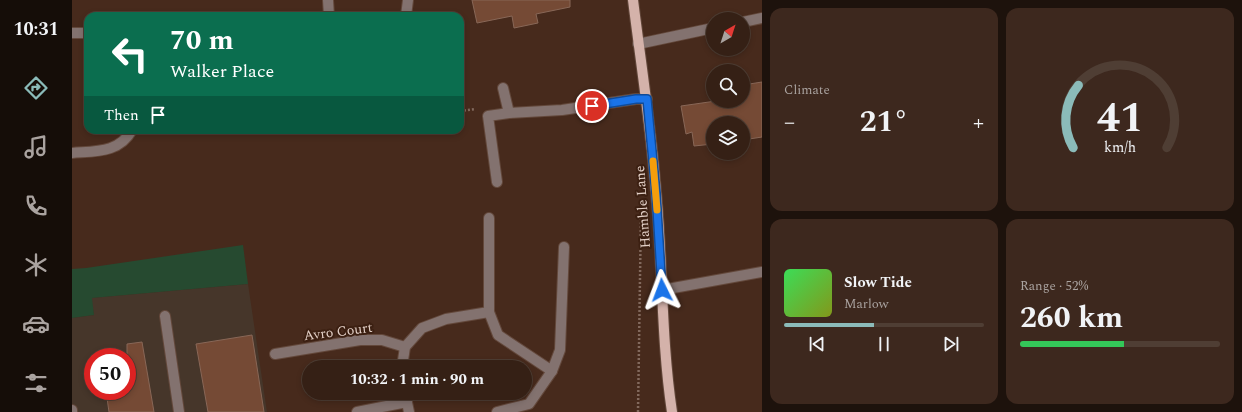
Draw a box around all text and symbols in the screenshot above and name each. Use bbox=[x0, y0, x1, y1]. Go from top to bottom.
north arrow bbox=[706, 12, 750, 56]
map controls bbox=[706, 12, 750, 160]
text: 10:31 bbox=[13, 16, 59, 43]
text: 70 m bbox=[170, 19, 234, 62]
icon: left bbox=[104, 28, 156, 80]
text: Walker Place bbox=[170, 58, 274, 85]
button: search bbox=[706, 64, 750, 108]
icon: directions bbox=[22, 74, 50, 102]
text: Climate bbox=[784, 80, 830, 100]
text: 41 bbox=[1097, 86, 1143, 149]
pin bbox=[575, 89, 609, 123]
icon: arrive bbox=[581, 95, 603, 117]
text: 21° bbox=[860, 99, 908, 145]
text: Then bbox=[104, 104, 139, 127]
icon: arrive bbox=[147, 104, 169, 126]
text: − bbox=[784, 106, 795, 139]
text: + bbox=[973, 106, 984, 139]
button: layers bbox=[706, 116, 750, 160]
icon: music bbox=[22, 133, 50, 161]
text: km/h bbox=[1104, 136, 1136, 158]
street label: Hamble Lane bbox=[629, 165, 656, 249]
icon: phone bbox=[22, 192, 50, 220]
icon: climate bbox=[22, 251, 50, 279]
position arrow bbox=[641, 269, 683, 311]
text: Slow Tide bbox=[844, 271, 912, 294]
text: Range · 52% bbox=[1020, 276, 1088, 296]
text: Marlow bbox=[844, 294, 889, 314]
text: 260 km bbox=[1020, 295, 1123, 341]
icon: car bbox=[22, 310, 50, 338]
street label: Avro Court bbox=[302, 317, 374, 346]
icon: previous bbox=[806, 333, 828, 355]
icon: pause bbox=[873, 333, 895, 355]
icon: next bbox=[940, 333, 962, 355]
speed limit sign: 50 bbox=[84, 348, 136, 400]
text: 10:32 · 1 min · 90 m bbox=[350, 368, 484, 391]
icon: filters bbox=[22, 369, 50, 397]

